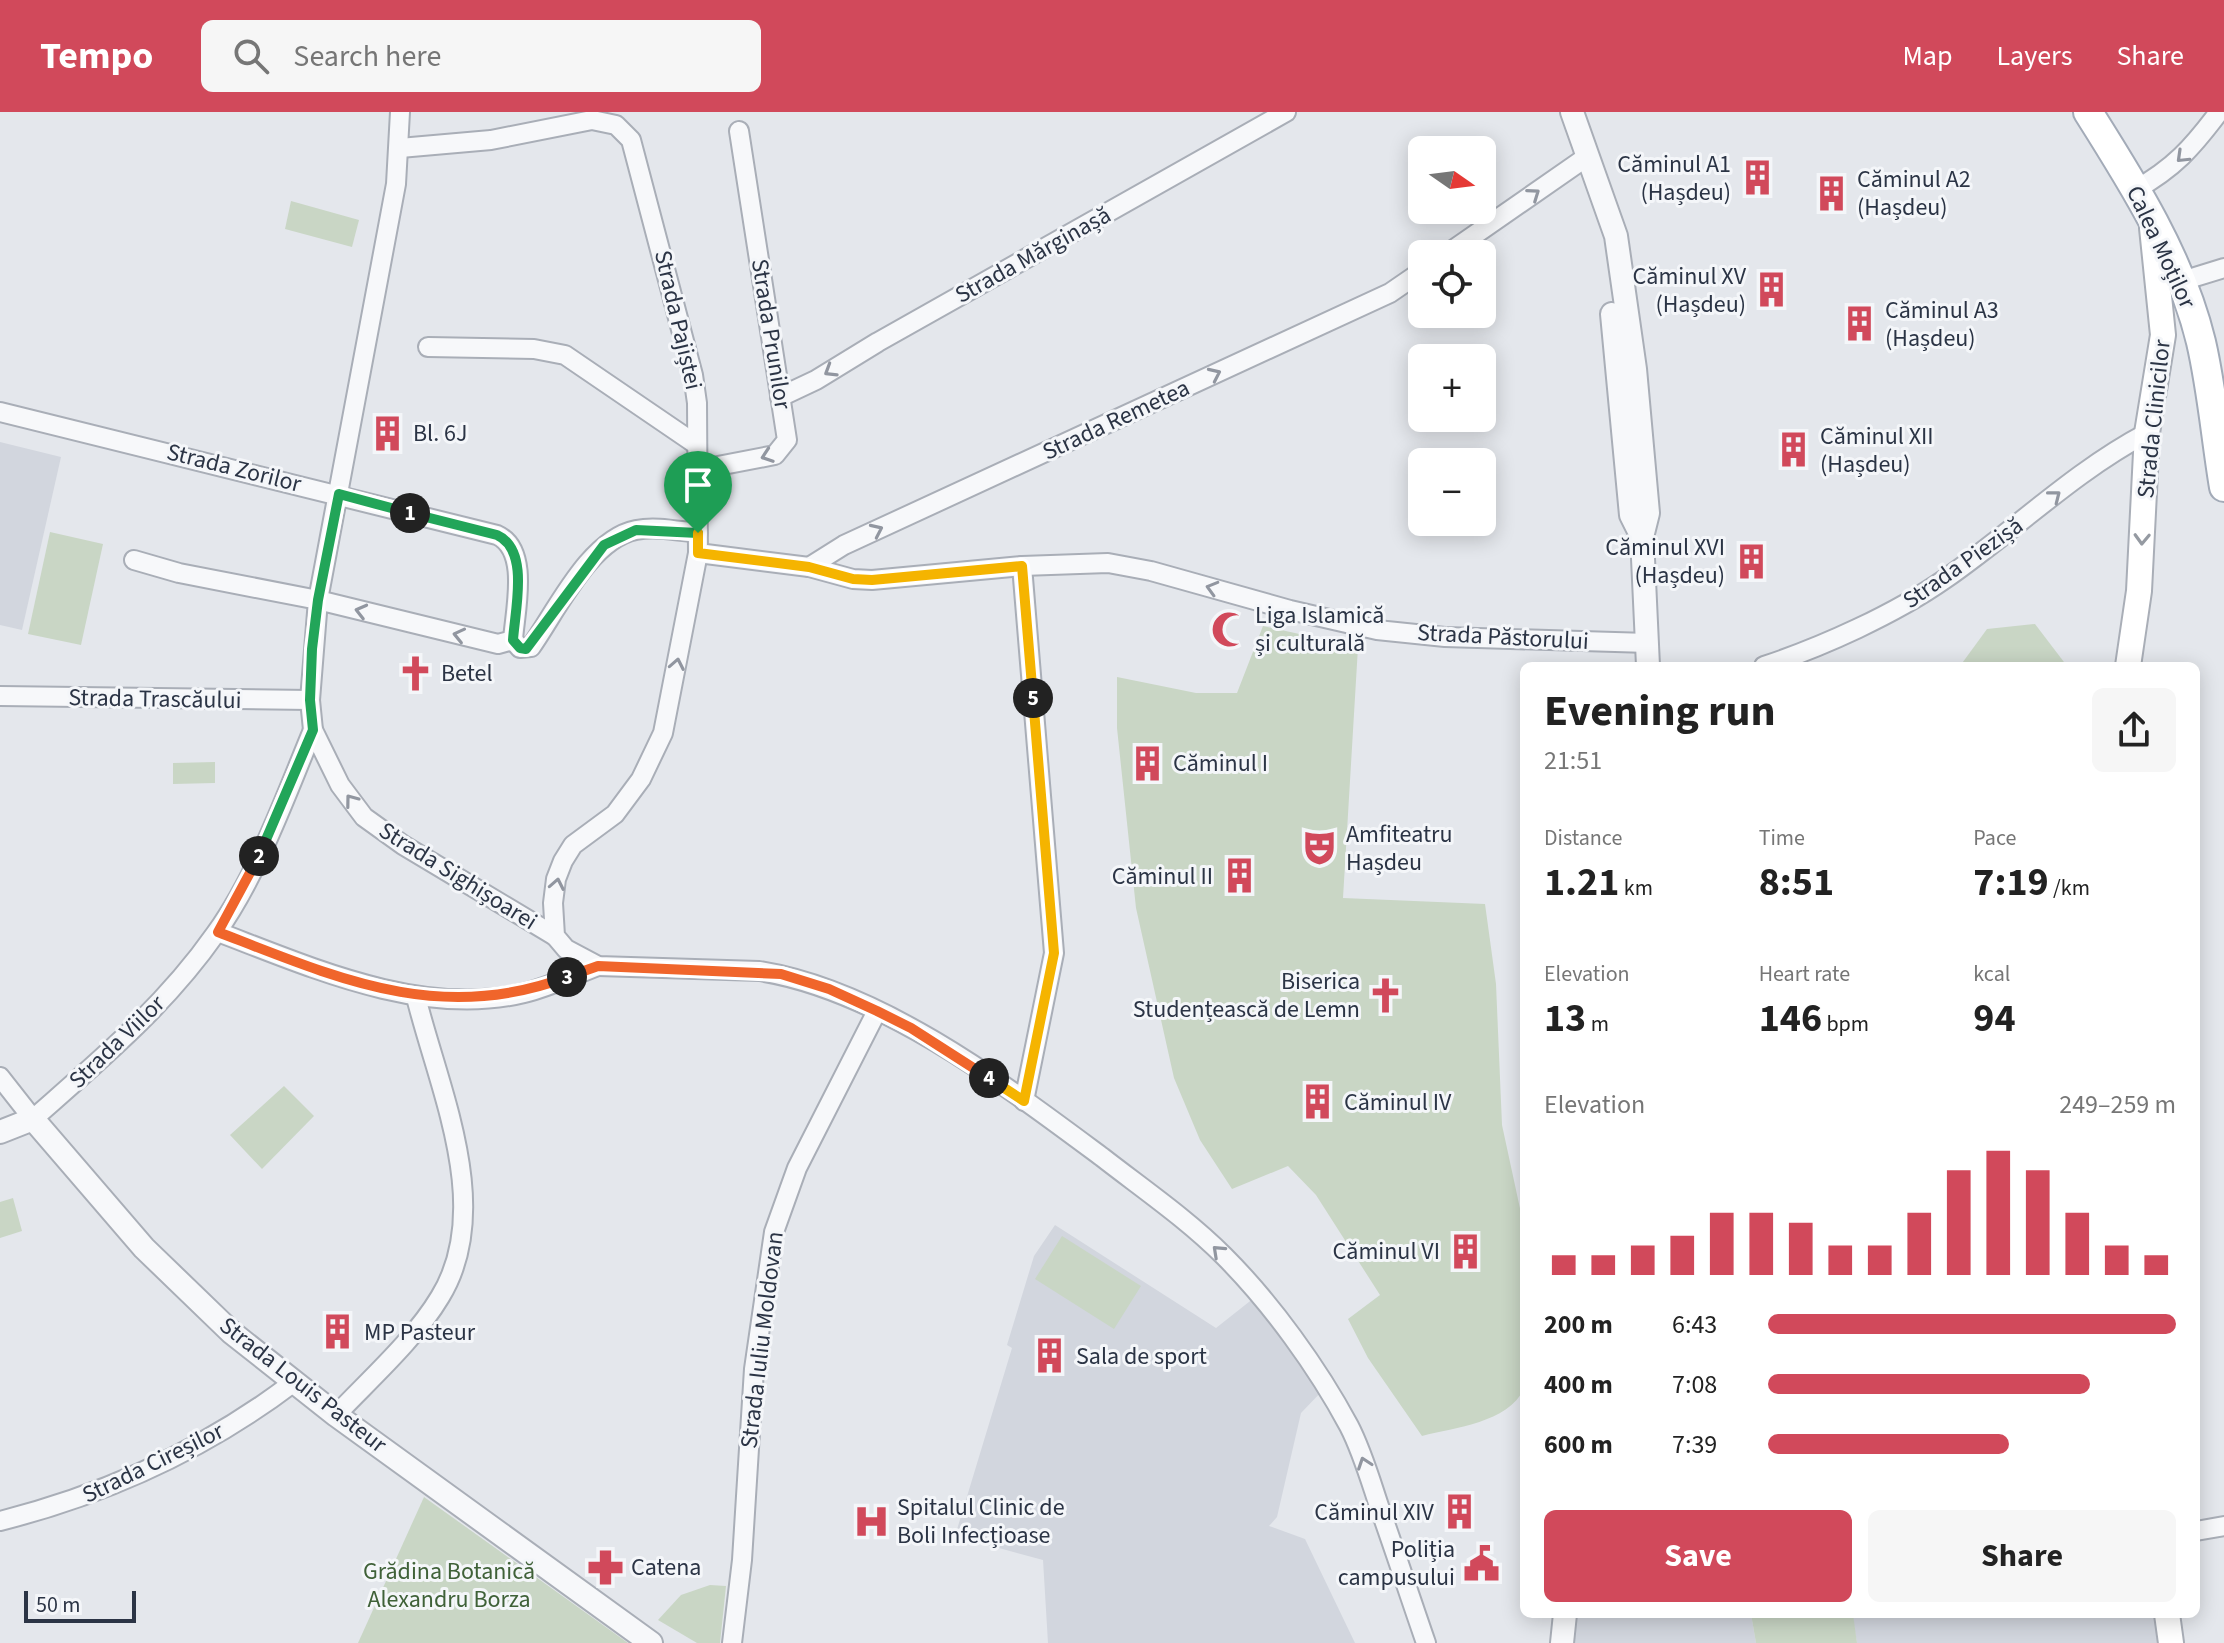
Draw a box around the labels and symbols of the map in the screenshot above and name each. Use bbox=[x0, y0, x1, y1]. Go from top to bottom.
north arrow bbox=[1408, 136, 1496, 224]
place label: Căminul A1 (Hașdeu) bbox=[1617, 147, 1731, 210]
one-way arrow bbox=[2177, 148, 2191, 163]
building icon: Căminul A1 (Hașdeu) bbox=[1738, 159, 1776, 197]
place label: Căminul A2 (Hașdeu) bbox=[1857, 162, 1971, 225]
building icon: Căminul A2 (Hașdeu) bbox=[1812, 174, 1850, 212]
street label: Calea Moților bbox=[2117, 180, 2205, 315]
one-way arrow bbox=[1525, 189, 1539, 204]
street label: Strada Mărginașă bbox=[949, 198, 1117, 312]
street label: Strada Pajiștei bbox=[645, 247, 711, 393]
street label: Strada Prunilor bbox=[742, 256, 800, 412]
place label: Căminul XV (Hașdeu) bbox=[1633, 259, 1747, 322]
building icon: Căminul XV (Hașdeu) bbox=[1753, 271, 1791, 309]
place label: Căminul A3 (Hașdeu) bbox=[1885, 293, 1999, 356]
building icon: Căminul A3 (Hașdeu) bbox=[1840, 305, 1878, 343]
street label: Strada Clinicilor bbox=[2128, 337, 2180, 500]
one-way arrow bbox=[824, 362, 839, 377]
one-way arrow bbox=[1207, 368, 1221, 384]
street label: Strada Remetea bbox=[1037, 371, 1195, 469]
building icon: Bl. 6J bbox=[368, 414, 406, 452]
place label: Bl. 6J bbox=[413, 416, 467, 451]
place label: Căminul XII (Hașdeu) bbox=[1820, 419, 1934, 482]
building icon: Căminul XII (Hașdeu) bbox=[1775, 431, 1813, 469]
street label: Strada Zorilor bbox=[163, 434, 306, 502]
one-way arrow bbox=[761, 446, 775, 462]
pin bbox=[664, 451, 732, 533]
one-way arrow bbox=[2046, 491, 2060, 506]
pin: 1 bbox=[390, 493, 430, 533]
street label: Strada Piezișă bbox=[1896, 508, 2030, 618]
one-way arrow bbox=[869, 524, 883, 540]
place label: Căminul XVI (Hașdeu) bbox=[1605, 530, 1725, 593]
one-way arrow bbox=[2134, 533, 2151, 546]
building icon: Căminul XVI (Hașdeu) bbox=[1732, 542, 1770, 580]
one-way arrow bbox=[1206, 581, 1220, 597]
place label: Liga Islamică și culturală bbox=[1255, 598, 1384, 661]
one-way arrow bbox=[355, 604, 369, 621]
mosque icon: Liga Islamică și culturală bbox=[1210, 610, 1248, 648]
street label: Strada Păstorului bbox=[1416, 615, 1590, 659]
one-way arrow bbox=[453, 627, 466, 644]
church icon: Betel bbox=[396, 654, 434, 692]
place label: Betel bbox=[441, 656, 493, 691]
one-way arrow bbox=[668, 658, 685, 672]
pin: 5 bbox=[1013, 678, 1053, 718]
street label: Strada Trascăului bbox=[68, 680, 242, 718]
building icon: Căminul I bbox=[1128, 744, 1166, 782]
place label: Căminul I bbox=[1173, 746, 1268, 781]
one-way arrow bbox=[347, 795, 361, 809]
street label: Strada Sighișoarei bbox=[372, 813, 544, 939]
place label: Amfiteatru Hașdeu bbox=[1346, 817, 1452, 880]
theatre icon: Amfiteatru Hașdeu bbox=[1301, 829, 1339, 867]
pin: 2 bbox=[239, 836, 279, 876]
building icon: Căminul II bbox=[1220, 857, 1258, 895]
place label: Căminul II bbox=[1112, 859, 1213, 894]
one-way arrow bbox=[547, 878, 564, 891]
pin: 3 bbox=[547, 957, 587, 997]
place label: Biserica Studențească de Lemn bbox=[1133, 964, 1360, 1027]
church icon: Biserica Studențească de Lemn bbox=[1367, 976, 1405, 1014]
street label: Strada Viilor bbox=[61, 987, 174, 1097]
pin: 4 bbox=[969, 1058, 1009, 1098]
building icon: Căminul IV bbox=[1299, 1083, 1337, 1121]
place label: Căminul IV bbox=[1344, 1085, 1452, 1120]
street label: Strada Iuliu Moldovan bbox=[731, 1229, 793, 1451]
building icon: Căminul VI bbox=[1447, 1232, 1485, 1270]
place label: Căminul VI bbox=[1333, 1234, 1440, 1269]
one-way arrow bbox=[1213, 1245, 1227, 1260]
street label: Strada Louis Pasteur bbox=[212, 1308, 395, 1462]
building icon: MP Pasteur bbox=[319, 1313, 357, 1351]
place label: MP Pasteur bbox=[364, 1315, 476, 1350]
building icon: Sala de sport bbox=[1031, 1337, 1069, 1375]
place label: Sala de sport bbox=[1076, 1339, 1207, 1374]
street label: Strada Cireșilor bbox=[76, 1413, 230, 1512]
one-way arrow bbox=[1358, 1457, 1374, 1471]
place label: Spitalul Clinic de Boli Infecțioase bbox=[897, 1490, 1065, 1553]
building icon: Căminul XIV bbox=[1441, 1493, 1479, 1531]
place label: Căminul XIV bbox=[1314, 1495, 1435, 1530]
hospital icon: Spitalul Clinic de Boli Infecțioase bbox=[852, 1502, 890, 1540]
place label: Poliția campusului bbox=[1338, 1532, 1455, 1595]
public building icon: Poliția campusului bbox=[1462, 1544, 1500, 1582]
pharmacy icon: Catena bbox=[586, 1548, 624, 1586]
place label: Catena bbox=[631, 1550, 701, 1585]
park label: Grădina Botanică Alexandru Borza bbox=[363, 1554, 535, 1617]
scale bar bbox=[24, 1587, 136, 1623]

